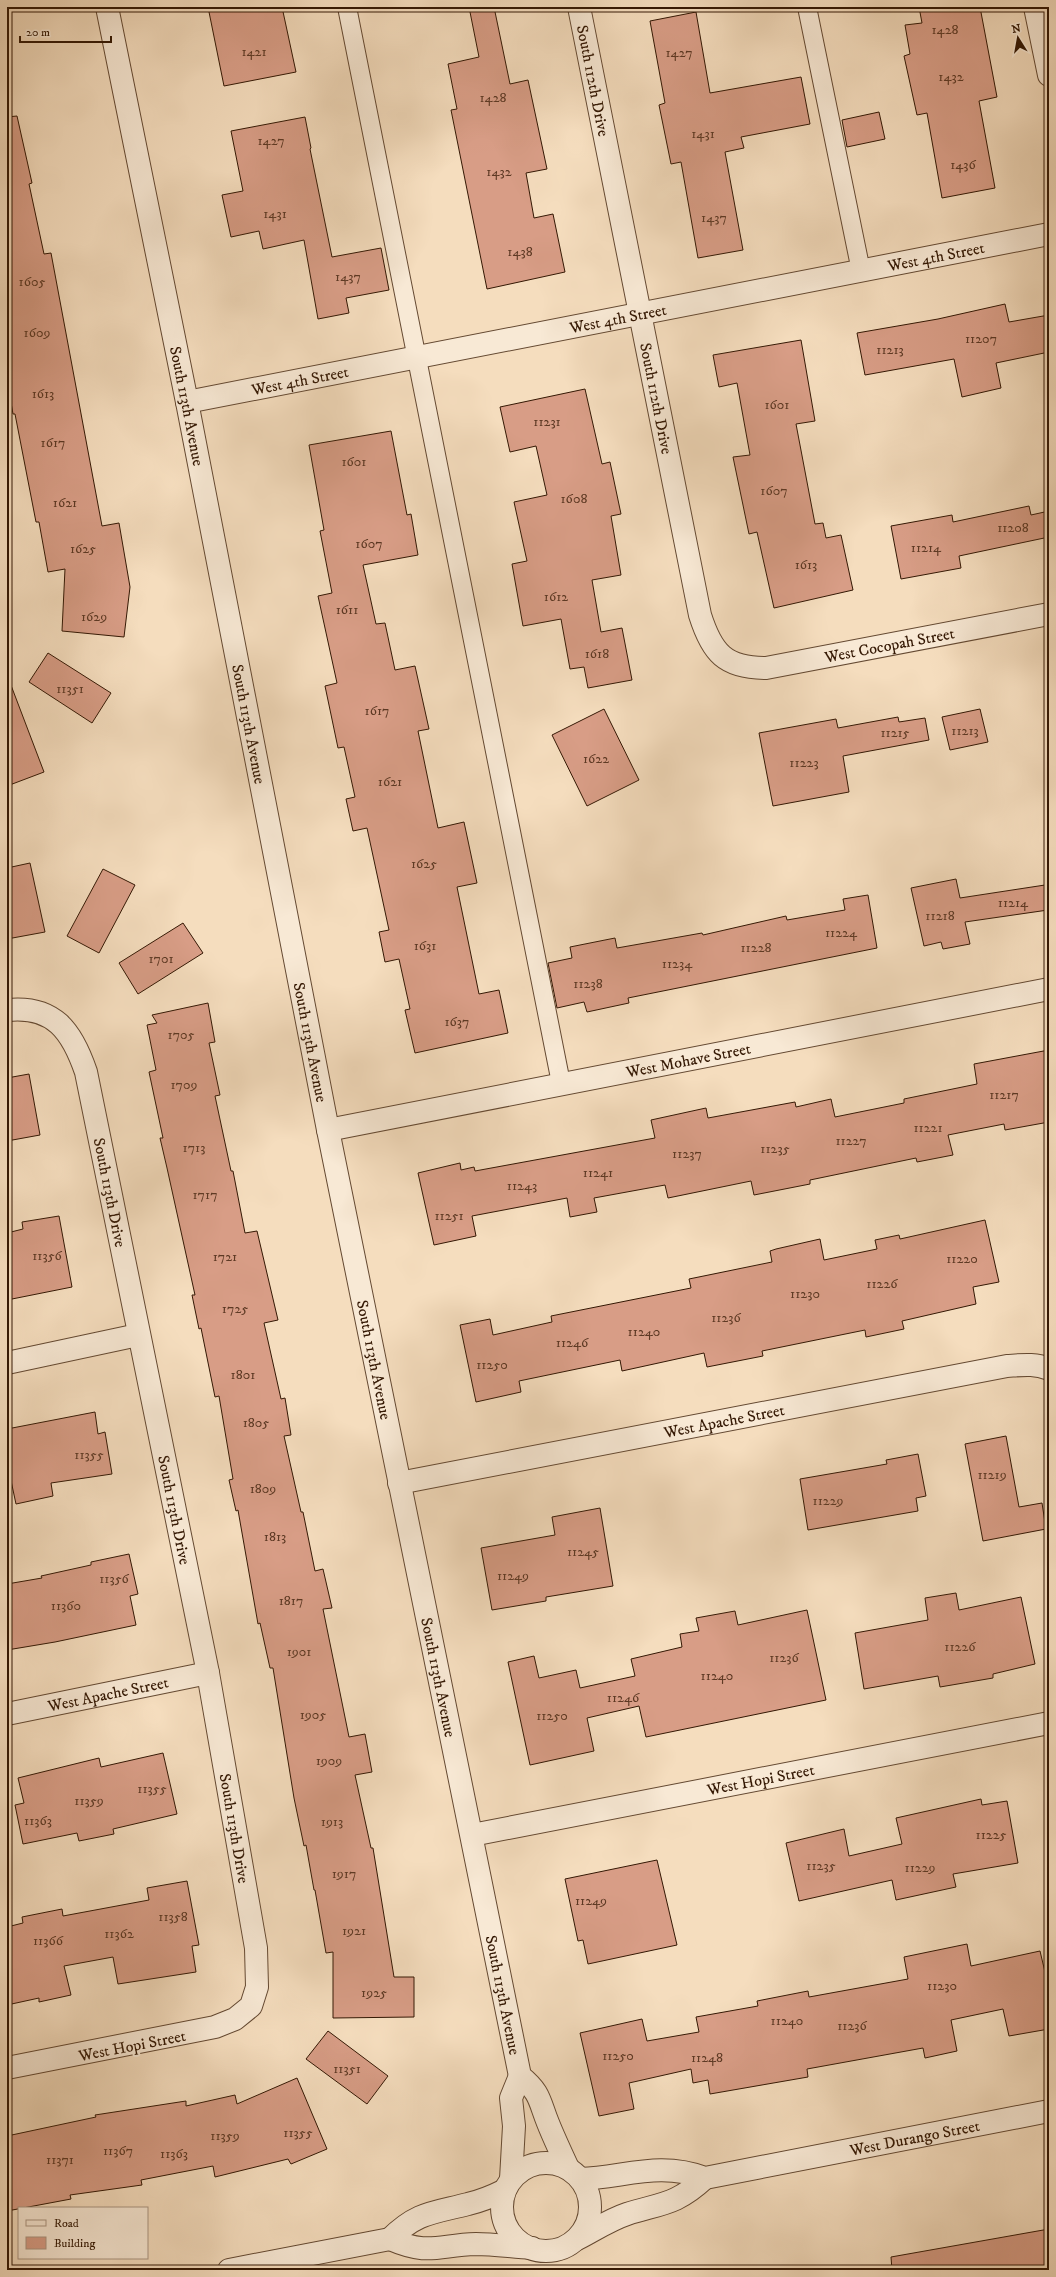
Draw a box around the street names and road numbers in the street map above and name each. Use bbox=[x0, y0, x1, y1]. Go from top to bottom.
street label: South 112th Drive bbox=[572, 23, 614, 139]
street label: West 4th Street bbox=[885, 238, 986, 276]
street label: West 4th Street bbox=[567, 300, 668, 338]
street label: South 112th Drive bbox=[635, 341, 677, 456]
street label: South 113th Avenue bbox=[165, 344, 208, 468]
street label: West 4th Street bbox=[249, 362, 350, 400]
street label: West Cocopah Street bbox=[822, 623, 956, 668]
street label: South 113th Avenue bbox=[227, 663, 270, 786]
street label: South 113th Avenue bbox=[289, 981, 331, 1104]
street label: West Mohave Street bbox=[623, 1039, 752, 1083]
street label: South 113th Drive bbox=[89, 1136, 130, 1249]
street label: South 113th Avenue bbox=[352, 1298, 396, 1422]
street label: West Apache Street bbox=[661, 1400, 786, 1443]
street label: South 113th Drive bbox=[153, 1454, 195, 1567]
street label: South 113th Avenue bbox=[416, 1616, 460, 1739]
street label: West Apache Street bbox=[45, 1672, 170, 1717]
street label: West Hopi Street bbox=[704, 1760, 816, 1800]
street label: South 113th Drive bbox=[215, 1772, 254, 1885]
street label: South 113th Avenue bbox=[481, 1933, 525, 2057]
street label: West Hopi Street bbox=[76, 2026, 188, 2066]
street label: West Durango Street bbox=[847, 2116, 982, 2161]

